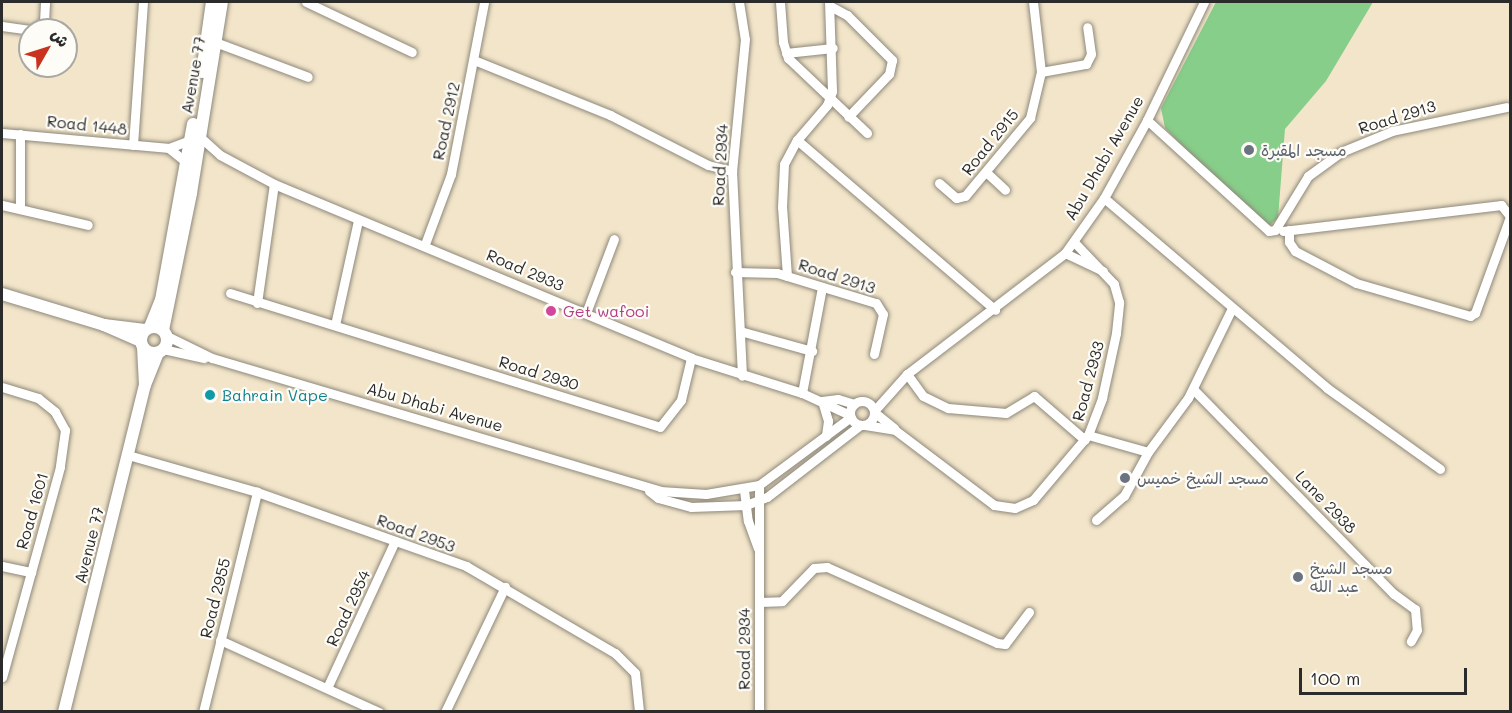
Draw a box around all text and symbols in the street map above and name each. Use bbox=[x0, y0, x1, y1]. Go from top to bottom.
north arrow bbox=[18, 18, 78, 78]
text: ش bbox=[47, 24, 75, 51]
street label: Avenue 77 bbox=[177, 35, 209, 115]
street label: Road 2912 bbox=[428, 80, 464, 162]
street label: Abu Dhabi Avenue bbox=[1061, 92, 1147, 224]
street label: Road 2913 bbox=[1356, 96, 1438, 138]
street label: Road 2915 bbox=[957, 105, 1023, 179]
street label: Road 1448 bbox=[46, 111, 128, 139]
street label: Road 2934 bbox=[708, 123, 732, 207]
place label: مسجد المقبرة bbox=[1261, 140, 1346, 160]
marker: مسجد المقبرة bbox=[1242, 143, 1256, 157]
street label: Road 2933 bbox=[483, 245, 567, 295]
street label: Road 2913 bbox=[796, 255, 878, 297]
place label: Get wafooi bbox=[563, 301, 649, 321]
marker: Get wafooi bbox=[544, 304, 558, 318]
street label: Road 2933 bbox=[1068, 339, 1108, 423]
street label: Road 2930 bbox=[497, 352, 581, 394]
street label: Abu Dhabi Avenue bbox=[365, 378, 505, 436]
place label: Bahrain Vape bbox=[222, 385, 328, 405]
marker: Bahrain Vape bbox=[203, 388, 217, 402]
street label: Lane 2938 bbox=[1291, 467, 1361, 537]
place label: مسجد الشيخ خميس bbox=[1137, 468, 1269, 488]
street label: Road 1601 bbox=[12, 470, 52, 552]
marker: مسجد الشيخ خميس bbox=[1118, 471, 1132, 485]
street label: Avenue 77 bbox=[70, 505, 108, 585]
street label: Road 2953 bbox=[374, 510, 458, 556]
street label: Road 2955 bbox=[196, 556, 234, 640]
place label: مسجد الشيخ عبد الله bbox=[1310, 558, 1392, 596]
street label: Road 2954 bbox=[322, 567, 374, 649]
marker: مسجد الشيخ عبد الله bbox=[1291, 570, 1305, 584]
street label: Road 2934 bbox=[734, 608, 754, 690]
scale bar bbox=[1302, 656, 1470, 694]
text: 100 m bbox=[1310, 666, 1360, 690]

